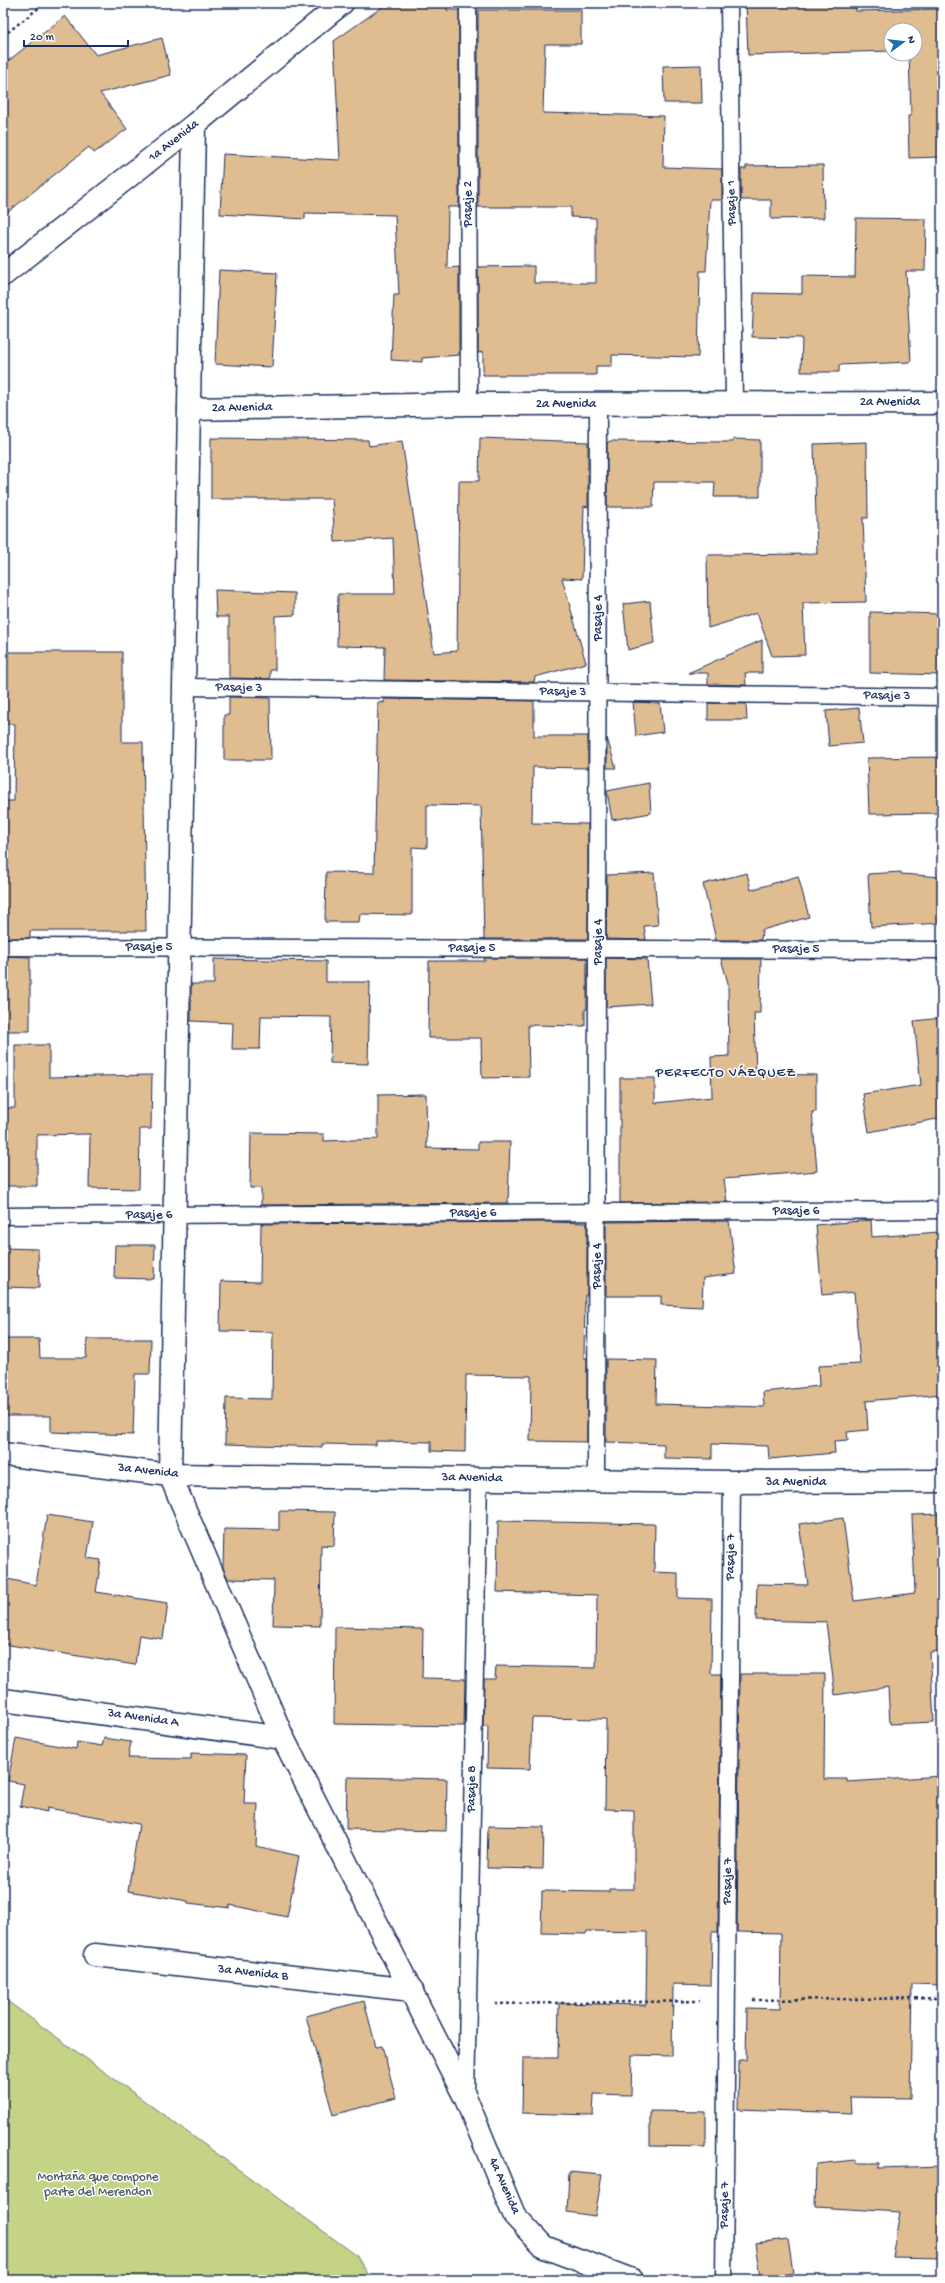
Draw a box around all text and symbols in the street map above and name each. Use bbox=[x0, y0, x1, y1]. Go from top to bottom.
scale bar bbox=[24, 22, 128, 48]
north arrow bbox=[883, 22, 923, 62]
text: 20 m bbox=[30, 31, 55, 45]
text: N bbox=[904, 35, 917, 45]
street label: 1a Avenida bbox=[145, 116, 203, 166]
street label: Pasaje 2 bbox=[461, 180, 476, 228]
street label: Pasaje 1 bbox=[724, 180, 740, 227]
street label: 2a Avenida bbox=[860, 395, 921, 410]
street label: 2a Avenida bbox=[536, 397, 597, 412]
street label: 2a Avenida bbox=[212, 400, 273, 416]
street label: Pasaje 4 bbox=[591, 595, 606, 642]
street label: Pasaje 3 bbox=[215, 680, 263, 696]
street label: Pasaje 3 bbox=[539, 684, 587, 700]
street label: Pasaje 3 bbox=[863, 688, 911, 704]
street label: Pasaje 4 bbox=[591, 919, 606, 966]
street label: Pasaje 5 bbox=[125, 940, 173, 955]
street label: Pasaje 5 bbox=[448, 941, 496, 956]
street label: Pasaje 5 bbox=[772, 942, 820, 957]
district label: PERFECTO VÁZQUEZ bbox=[655, 1065, 796, 1082]
street label: Pasaje 6 bbox=[772, 1204, 820, 1219]
street label: Pasaje 6 bbox=[449, 1206, 497, 1221]
street label: Pasaje 6 bbox=[125, 1208, 173, 1223]
street label: Pasaje 4 bbox=[590, 1243, 605, 1290]
street label: 3a Avenida bbox=[116, 1460, 180, 1482]
street label: 3a Avenida bbox=[440, 1470, 503, 1486]
street label: 3a Avenida bbox=[765, 1475, 827, 1490]
street label: Pasaje 7 bbox=[723, 1532, 739, 1581]
street label: 3a Avenida A bbox=[105, 1705, 181, 1731]
street label: Pasaje 8 bbox=[464, 1765, 480, 1814]
street label: Pasaje 7 bbox=[720, 1856, 736, 1905]
street label: 3a Avenida B bbox=[216, 1962, 289, 1984]
street label: 4a Avenida bbox=[485, 2155, 523, 2217]
park label: Montaña que compone parte del Merendon bbox=[37, 2170, 159, 2200]
street label: Pasaje 7 bbox=[717, 2180, 733, 2229]

